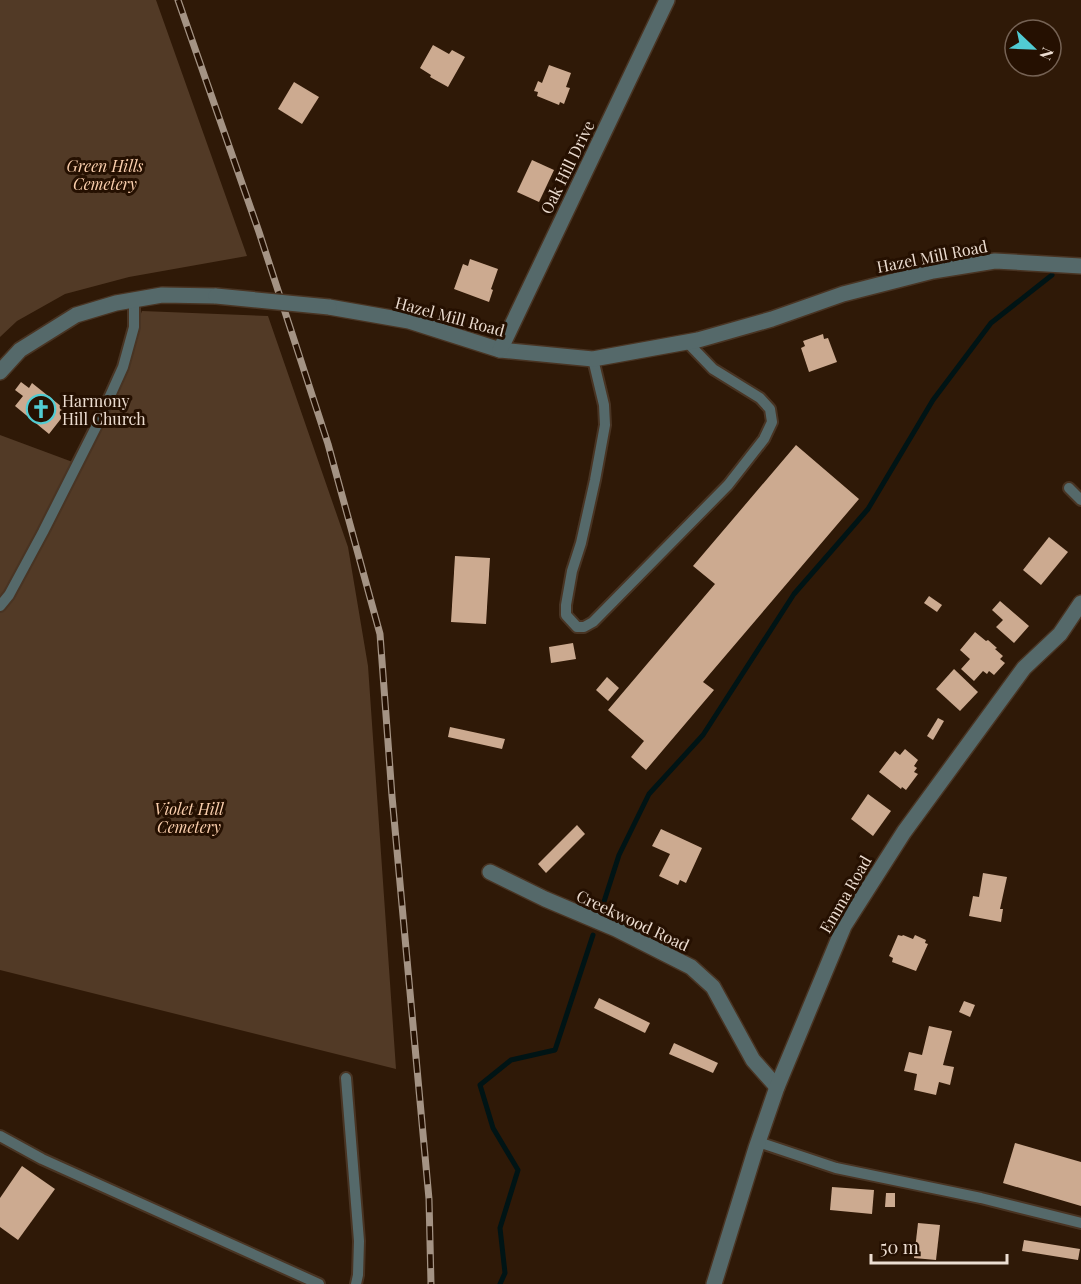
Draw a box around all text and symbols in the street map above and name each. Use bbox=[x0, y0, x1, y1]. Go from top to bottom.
north arrow bbox=[1003, 18, 1063, 78]
text: N bbox=[1035, 45, 1059, 64]
street label: Oak Hill Drive bbox=[535, 117, 599, 217]
park label: Green Hills Cemetery bbox=[67, 155, 143, 194]
street label: Hazel Mill Road bbox=[875, 235, 989, 277]
street label: Hazel Mill Road bbox=[393, 291, 507, 341]
place label: Harmony Hill Church bbox=[62, 390, 146, 429]
church icon: Harmony Hill Church bbox=[25, 393, 57, 425]
park label: Violet Hill Cemetery bbox=[154, 798, 224, 837]
street label: Emma Road bbox=[814, 851, 876, 937]
street label: Creekwood Road bbox=[573, 885, 693, 955]
scale bar bbox=[871, 1227, 1008, 1265]
text: 50 m bbox=[880, 1235, 919, 1259]

